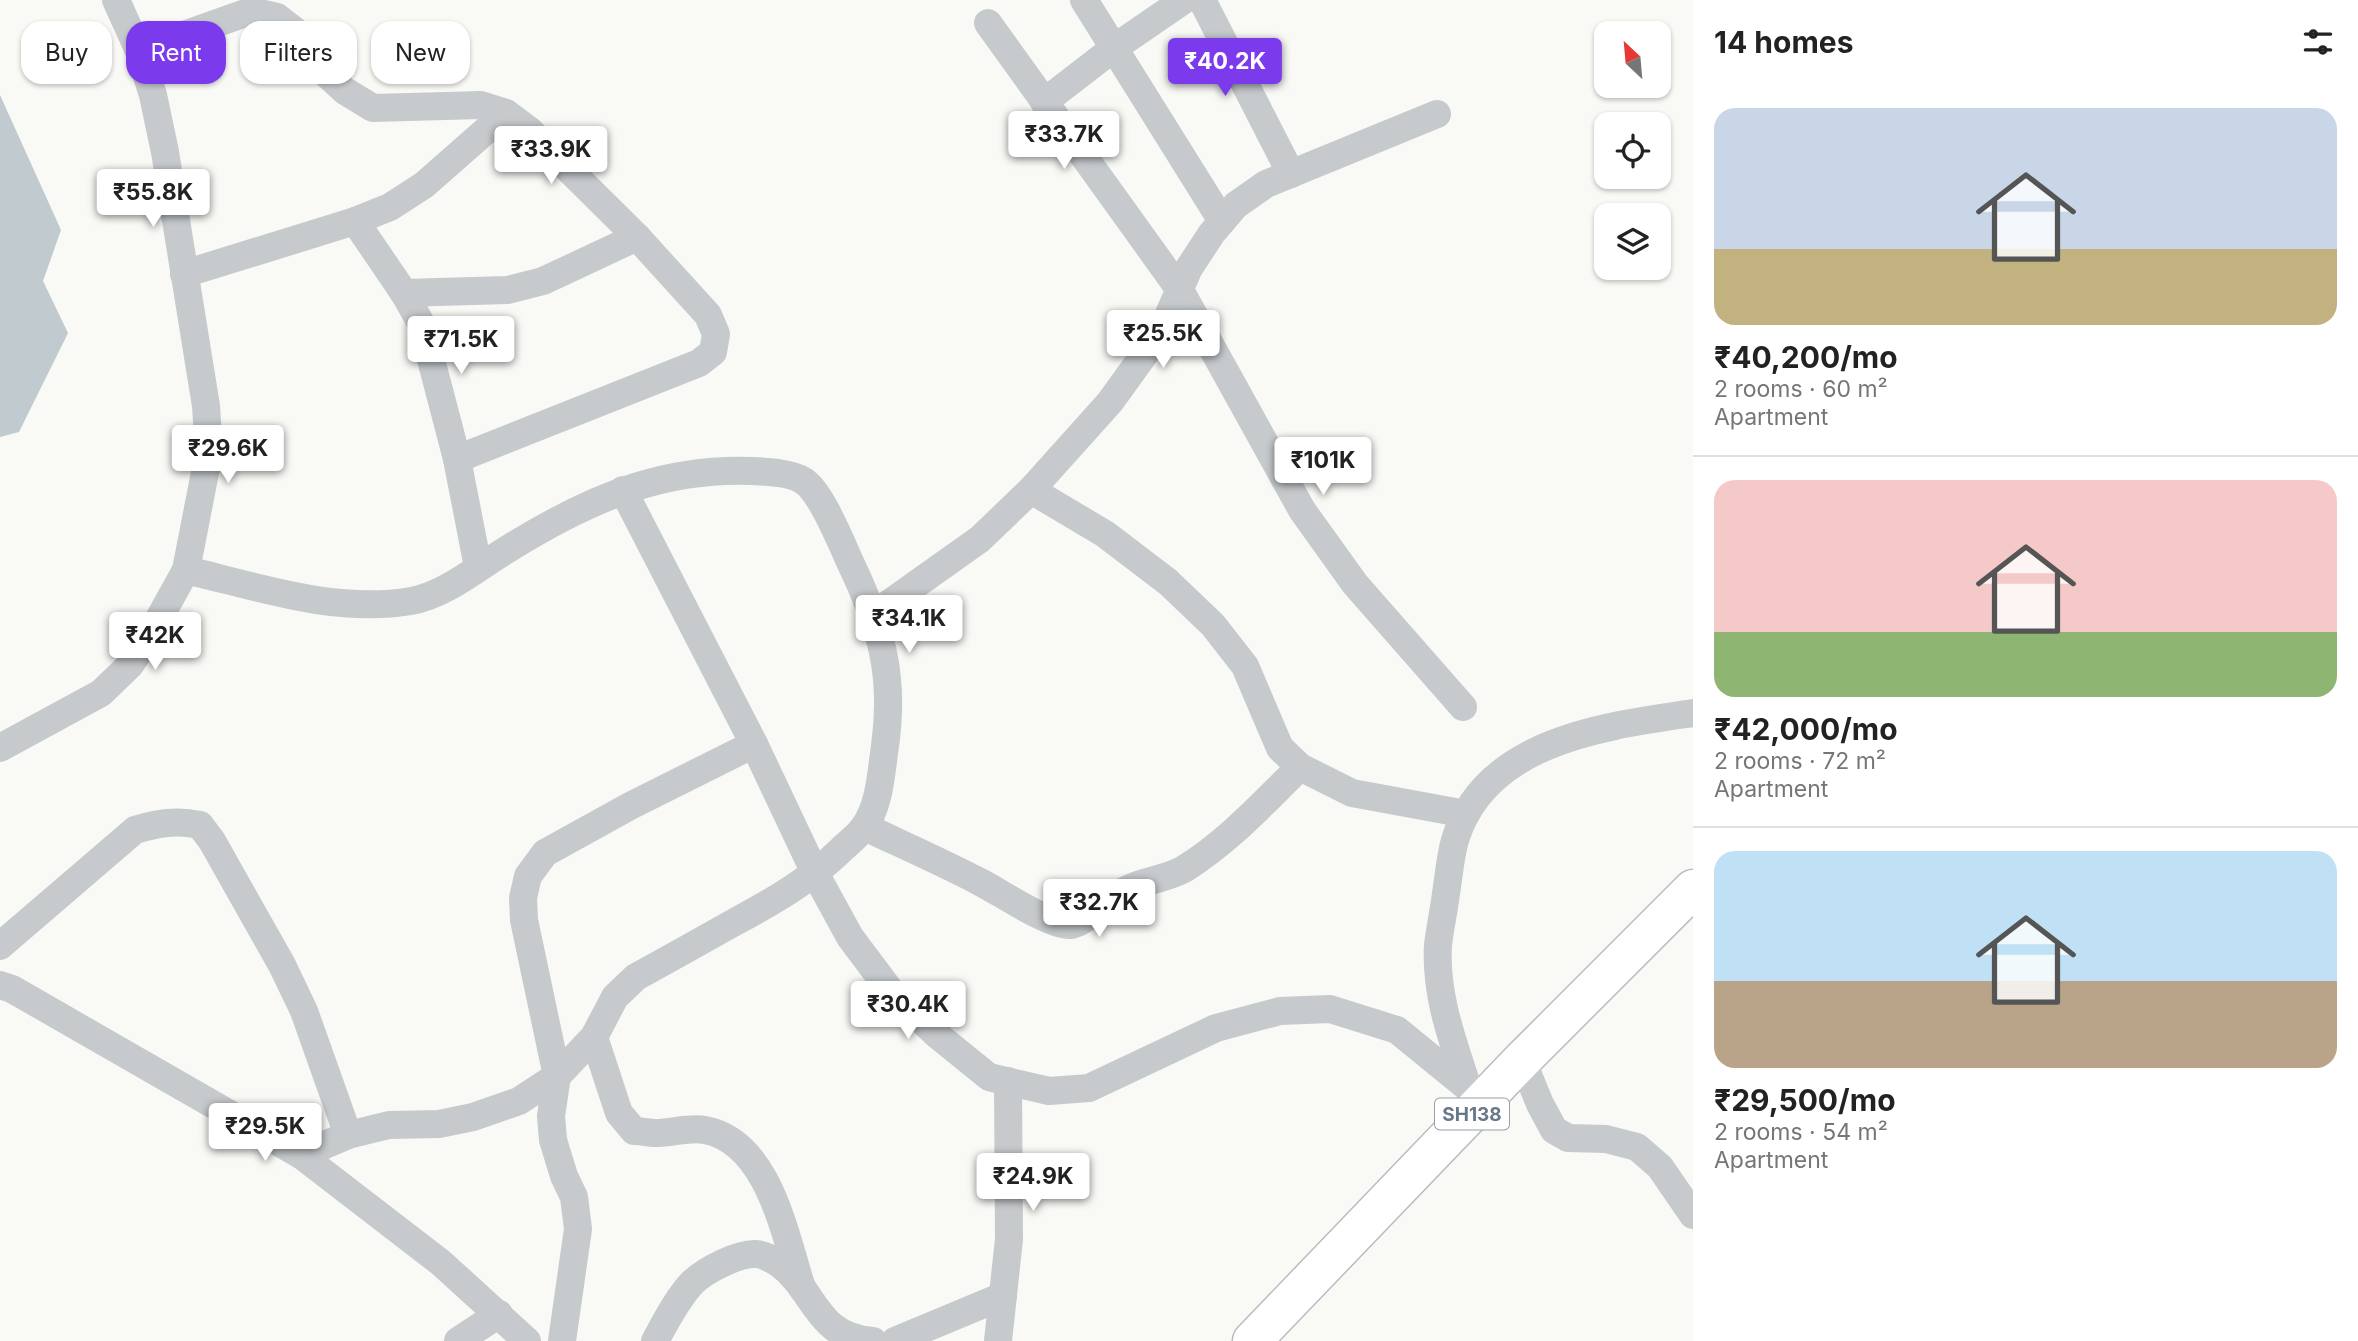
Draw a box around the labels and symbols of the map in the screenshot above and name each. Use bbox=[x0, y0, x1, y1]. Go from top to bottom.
north arrow bbox=[1594, 21, 1671, 98]
pin: ₹40.2K bbox=[1168, 38, 1282, 98]
pin: ₹33.7K bbox=[1007, 111, 1121, 171]
pin: ₹33.9K bbox=[494, 127, 608, 186]
pin: ₹55.8K bbox=[96, 170, 210, 229]
pin: ₹25.5K bbox=[1106, 310, 1220, 370]
pin: ₹71.5K bbox=[404, 316, 518, 376]
pin: ₹29.6K bbox=[171, 426, 285, 485]
pin: ₹101K bbox=[1274, 438, 1372, 497]
pin: ₹34.1K bbox=[852, 596, 966, 655]
pin: ₹42K bbox=[114, 612, 196, 672]
pin: ₹32.7K bbox=[1042, 880, 1156, 939]
pin: ₹30.4K bbox=[851, 982, 965, 1041]
road number: SH138 bbox=[1435, 1098, 1509, 1130]
pin: ₹29.5K bbox=[208, 1104, 322, 1163]
pin: ₹24.9K bbox=[976, 1154, 1090, 1213]

